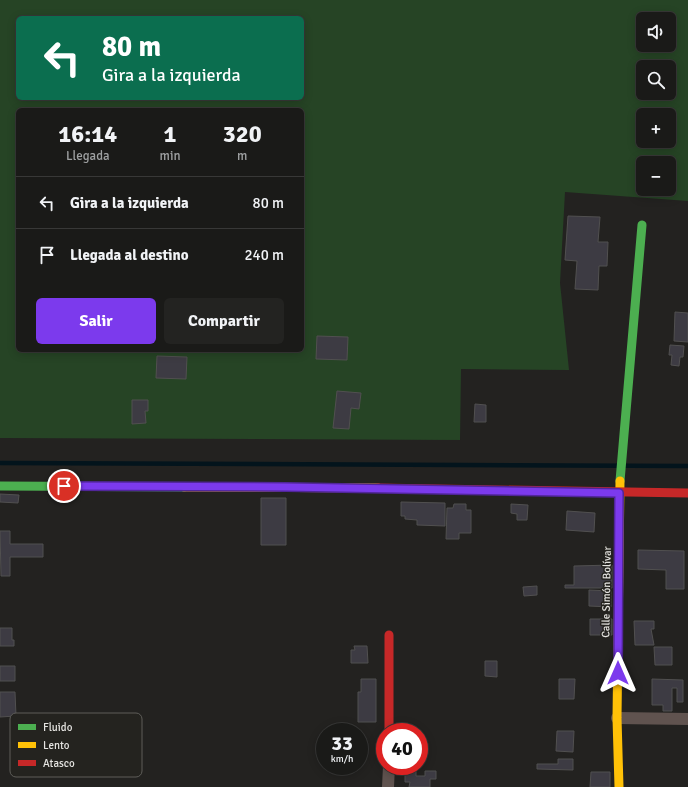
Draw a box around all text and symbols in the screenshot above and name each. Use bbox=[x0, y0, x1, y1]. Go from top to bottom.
map controls bbox=[636, 12, 676, 196]
button: sound bbox=[636, 12, 676, 52]
text: 80 m bbox=[102, 30, 161, 64]
icon: left bbox=[36, 32, 88, 84]
button: search bbox=[636, 60, 676, 100]
text: Gira a la izquierda bbox=[102, 64, 241, 86]
button: + bbox=[636, 108, 676, 148]
text: 16:14 bbox=[58, 119, 117, 149]
text: 1 bbox=[164, 119, 176, 149]
text: 320 bbox=[223, 119, 262, 149]
text: Llegada bbox=[66, 148, 110, 164]
text: min bbox=[160, 148, 181, 164]
text: m bbox=[237, 148, 247, 164]
button: − bbox=[636, 156, 676, 196]
icon: left bbox=[36, 192, 58, 214]
text: Gira a la izquierda bbox=[70, 194, 189, 212]
text: 80 m bbox=[253, 194, 284, 212]
icon: arrive bbox=[36, 244, 58, 266]
text: Llegada al destino bbox=[70, 246, 189, 264]
text: 240 m bbox=[244, 246, 284, 264]
button: Salir bbox=[36, 298, 156, 344]
button: Compartir bbox=[164, 298, 284, 344]
pin bbox=[47, 469, 81, 503]
icon: arrive bbox=[53, 475, 75, 497]
street label: Calle Simón Bolívar bbox=[599, 546, 614, 638]
position arrow bbox=[597, 652, 639, 694]
legend bbox=[10, 713, 142, 777]
text: Fluido bbox=[43, 721, 73, 734]
speed limit sign: 40 bbox=[376, 723, 428, 775]
text: 33 bbox=[331, 731, 353, 756]
text: Lento bbox=[43, 739, 70, 752]
text: km/h bbox=[331, 753, 353, 765]
text: Atasco bbox=[43, 757, 75, 770]

